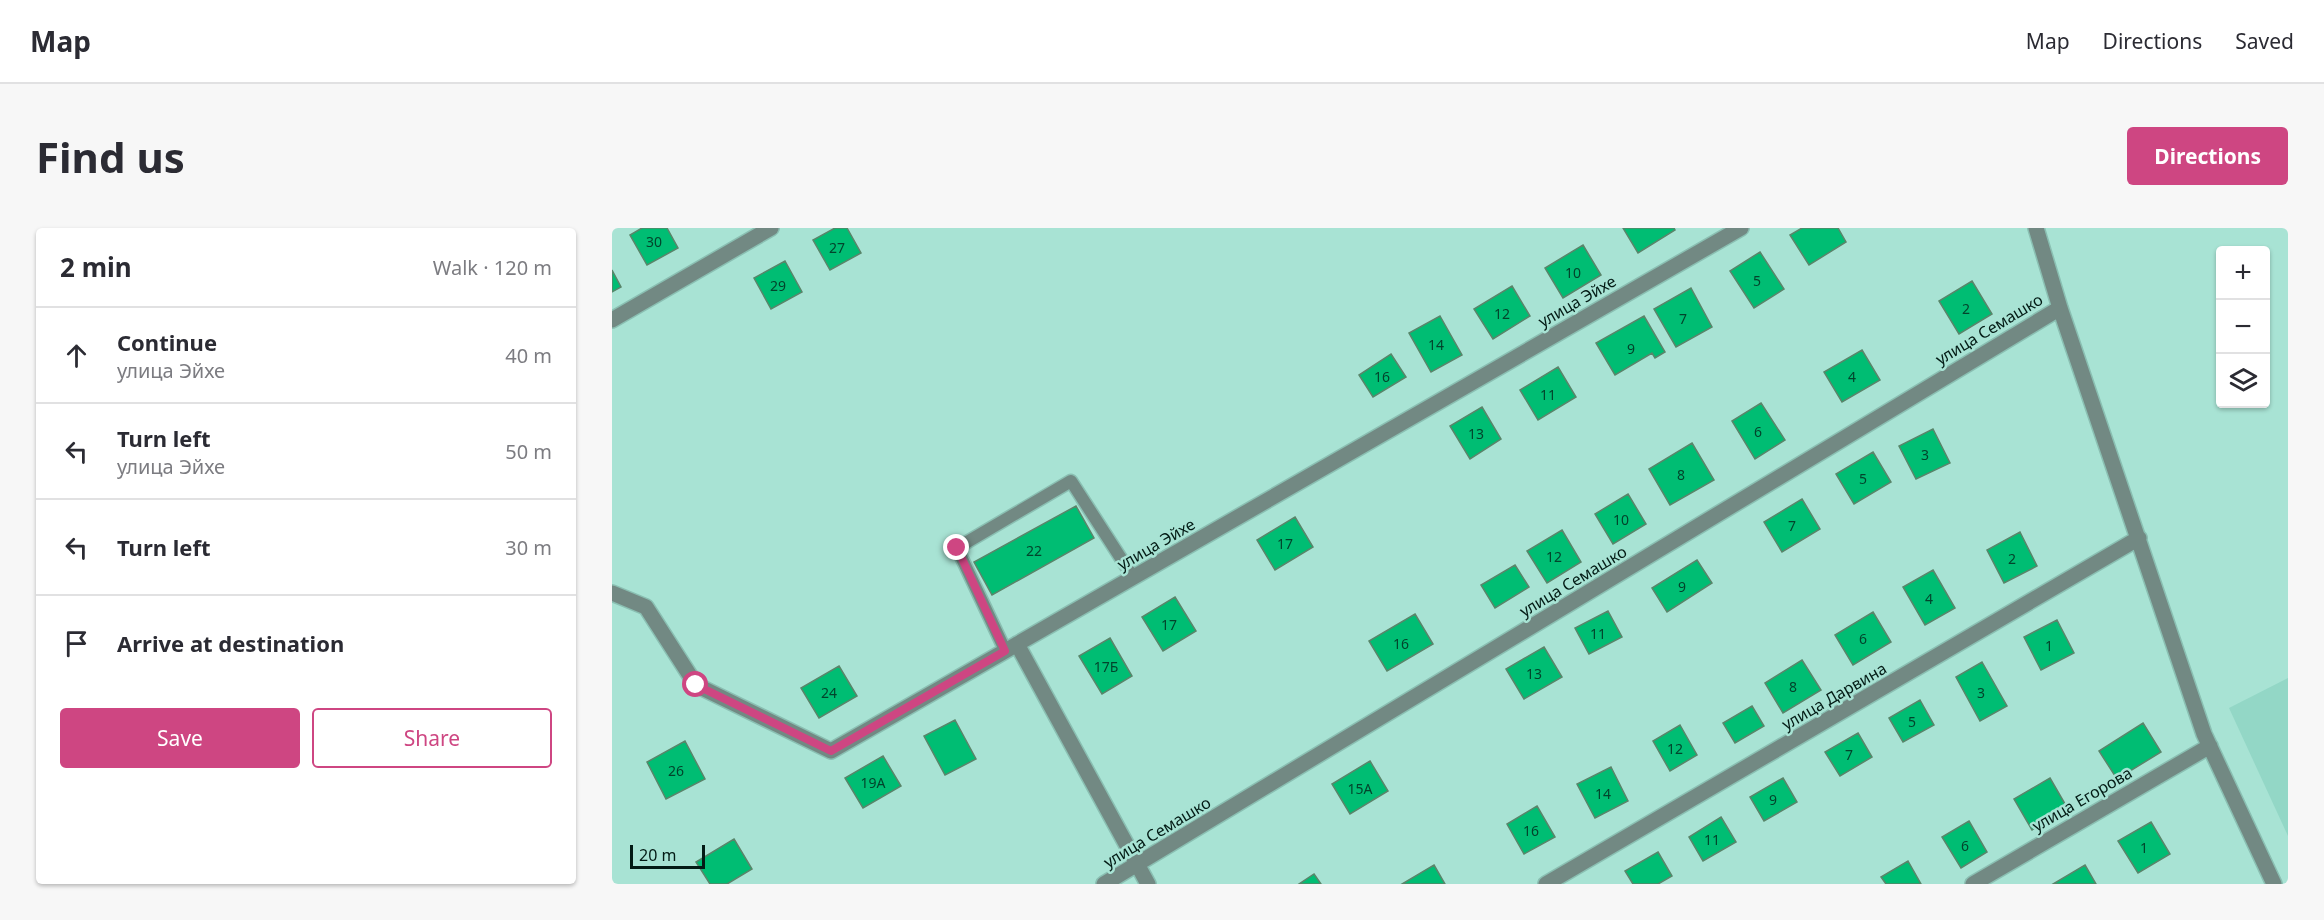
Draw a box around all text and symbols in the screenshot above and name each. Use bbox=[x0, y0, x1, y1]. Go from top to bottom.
text: Map bbox=[30, 22, 91, 60]
text: Map bbox=[2026, 27, 2070, 55]
text: Directions bbox=[2103, 27, 2202, 55]
text: Saved bbox=[2235, 27, 2294, 55]
button: Directions bbox=[2127, 127, 2288, 185]
text: Find us bbox=[36, 128, 185, 185]
house number: 30 bbox=[646, 232, 662, 251]
house number: 27 bbox=[829, 238, 845, 257]
map controls bbox=[2216, 246, 2270, 408]
button: + bbox=[2216, 246, 2270, 300]
text: 2 min bbox=[60, 249, 132, 285]
text: Walk · 120 m bbox=[433, 254, 552, 281]
house number: 10 bbox=[1565, 263, 1581, 282]
street label: улица Эйхе bbox=[1534, 270, 1620, 332]
house number: 5 bbox=[1753, 271, 1761, 290]
house number: 29 bbox=[770, 276, 786, 295]
street label: улица Семашко bbox=[1931, 288, 2047, 370]
house number: 2 bbox=[1962, 299, 1970, 318]
button: − bbox=[2216, 300, 2270, 354]
house number: 12 bbox=[1494, 304, 1510, 323]
house number: 7 bbox=[1679, 309, 1687, 328]
text: Continue bbox=[117, 327, 217, 357]
house number: 14 bbox=[1428, 335, 1444, 354]
icon: ahead bbox=[60, 339, 93, 372]
house number: 9 bbox=[1627, 339, 1635, 358]
text: 40 m bbox=[505, 342, 552, 369]
button: layers bbox=[2216, 354, 2270, 408]
text: улица Эйхе bbox=[117, 357, 225, 384]
house number: 16 bbox=[1374, 367, 1390, 386]
house number: 4 bbox=[1848, 367, 1856, 386]
house number: 11 bbox=[1540, 385, 1556, 404]
house number: 6 bbox=[1754, 422, 1762, 441]
text: Turn left bbox=[117, 423, 211, 453]
house number: 13 bbox=[1468, 424, 1484, 443]
icon: left bbox=[60, 435, 93, 468]
text: 50 m bbox=[505, 438, 552, 465]
house number: 3 bbox=[1921, 445, 1929, 464]
text: улица Эйхе bbox=[117, 453, 225, 480]
house number: 8 bbox=[1677, 465, 1685, 484]
house number: 5 bbox=[1859, 469, 1867, 488]
house number: 10 bbox=[1613, 510, 1629, 529]
street label: улица Эйхе bbox=[1113, 513, 1199, 575]
house number: 7 bbox=[1788, 516, 1796, 535]
icon: left bbox=[60, 531, 93, 564]
text: Turn left bbox=[117, 532, 211, 562]
text: 30 m bbox=[505, 534, 552, 561]
route end bbox=[943, 534, 969, 560]
house number: 17 bbox=[1277, 534, 1293, 553]
street label: улица Семашко bbox=[1515, 540, 1631, 622]
house number: 22 bbox=[1026, 541, 1042, 560]
house number: 12 bbox=[1546, 547, 1562, 566]
house number: 2 bbox=[2008, 549, 2016, 568]
house number: 9 bbox=[1678, 577, 1686, 596]
house number: 4 bbox=[1925, 589, 1933, 608]
house number: 17 bbox=[1161, 615, 1177, 634]
house number: 11 bbox=[1590, 624, 1606, 643]
icon: arrive bbox=[60, 627, 93, 660]
text: Arrive at destination bbox=[117, 628, 344, 658]
house number: 6 bbox=[1859, 629, 1867, 648]
house number: 16 bbox=[1393, 634, 1409, 653]
house number: 1 bbox=[2045, 636, 2053, 655]
house number: 17Б bbox=[1094, 657, 1118, 676]
street label: улица Дарвина bbox=[1778, 657, 1890, 735]
house number: 13 bbox=[1526, 664, 1542, 683]
route start bbox=[682, 671, 708, 697]
house number: 8 bbox=[1789, 677, 1797, 696]
house number: 24 bbox=[821, 683, 837, 702]
house number: 3 bbox=[1977, 683, 1985, 702]
button: Save bbox=[60, 708, 300, 768]
button: Share bbox=[312, 708, 552, 768]
house number: 5 bbox=[1908, 712, 1916, 731]
house number: 12 bbox=[1667, 739, 1683, 758]
house number: 7 bbox=[1845, 745, 1853, 764]
house number: 26 bbox=[668, 761, 684, 780]
street label: улица Егорова bbox=[2028, 761, 2136, 837]
house number: 19А bbox=[861, 773, 886, 792]
house number: 15А bbox=[1348, 779, 1373, 798]
house number: 14 bbox=[1595, 784, 1611, 803]
house number: 9 bbox=[1769, 790, 1777, 809]
street label: улица Семашко bbox=[1099, 791, 1215, 873]
house number: 16 bbox=[1523, 821, 1539, 840]
house number: 11 bbox=[1704, 830, 1720, 849]
house number: 6 bbox=[1961, 836, 1969, 855]
house number: 1 bbox=[2140, 838, 2148, 857]
scale bar bbox=[630, 842, 705, 870]
text: 20 m bbox=[639, 844, 676, 866]

